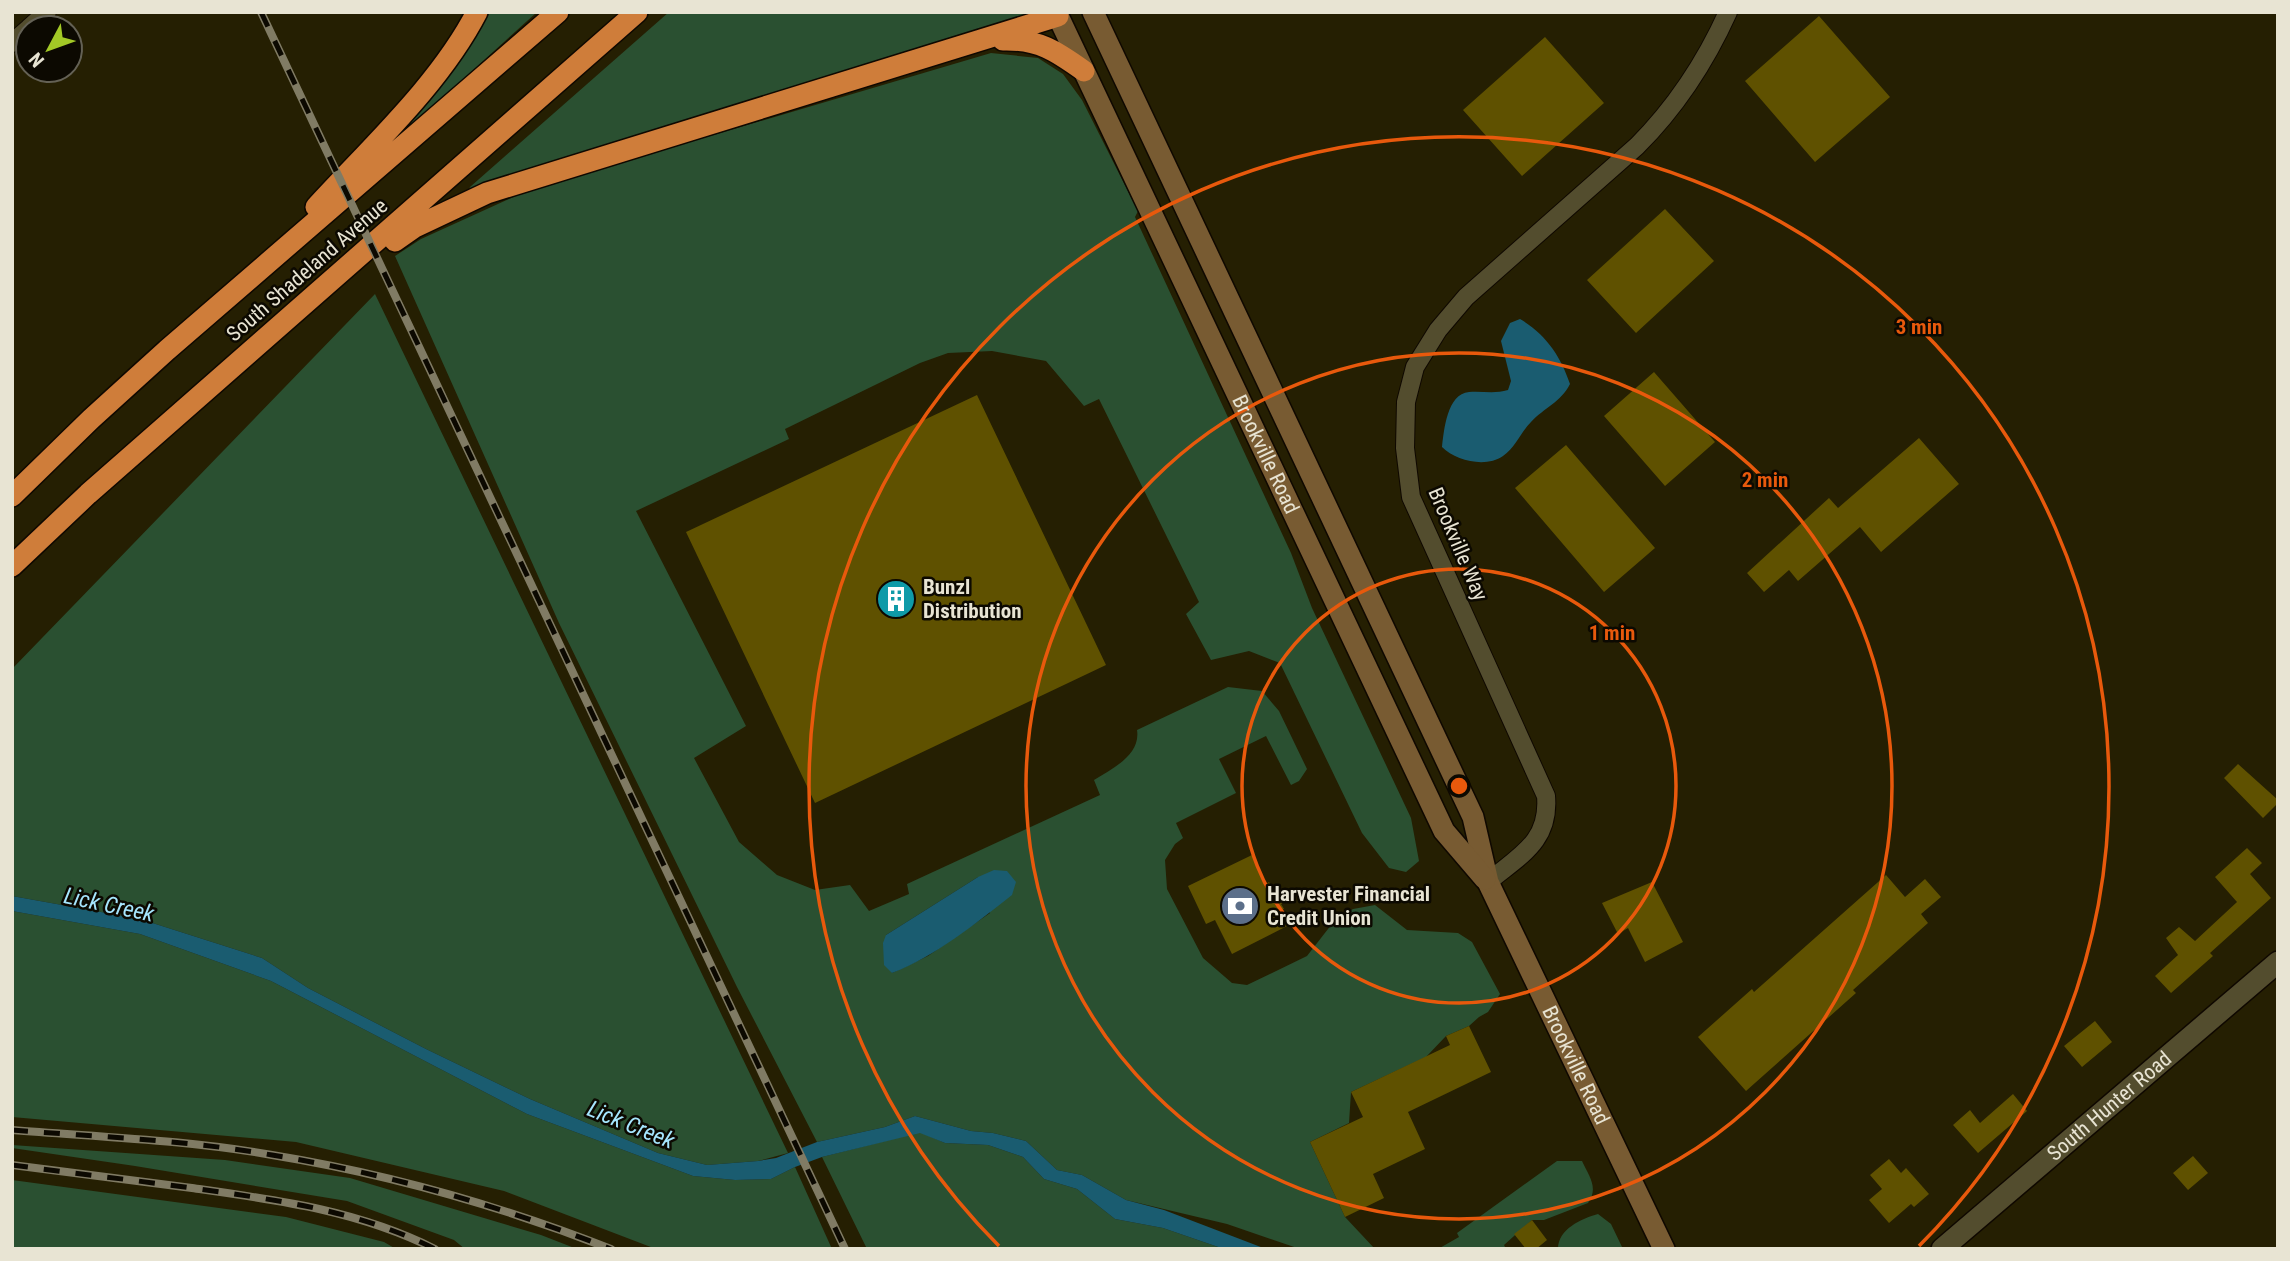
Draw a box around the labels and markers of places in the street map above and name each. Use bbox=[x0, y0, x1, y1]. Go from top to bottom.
place label: Bunzl Distribution bbox=[923, 575, 1022, 623]
building icon: Bunzl Distribution bbox=[875, 578, 917, 620]
centre of rings bbox=[1447, 774, 1471, 798]
place label: Harvester Financial Credit Union bbox=[1267, 882, 1430, 930]
bank icon: Harvester Financial Credit Union bbox=[1219, 885, 1261, 927]

